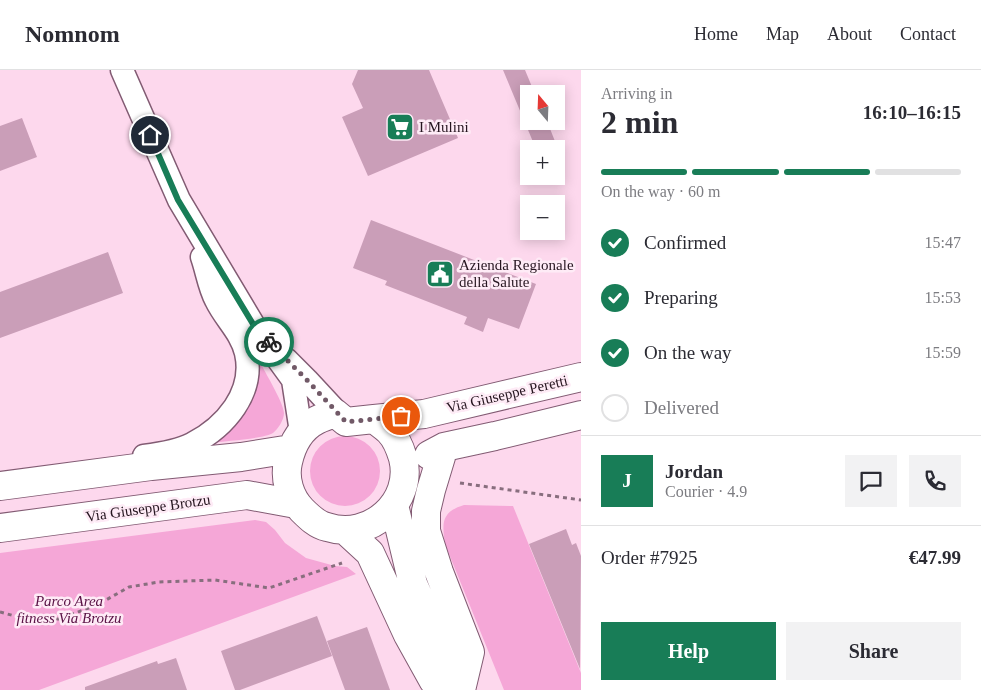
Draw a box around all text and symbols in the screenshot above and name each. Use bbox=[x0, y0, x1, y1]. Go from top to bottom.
text: Nomnom bbox=[25, 21, 120, 47]
text: Home bbox=[694, 24, 738, 44]
text: Map bbox=[766, 24, 799, 44]
text: About bbox=[827, 24, 872, 44]
text: Contact bbox=[900, 24, 956, 44]
north arrow bbox=[520, 85, 565, 130]
map controls bbox=[520, 85, 565, 240]
text: Arriving in bbox=[601, 85, 673, 102]
text: 16:10–16:15 bbox=[863, 102, 961, 123]
text: 2 min bbox=[601, 104, 678, 140]
supermarket icon: I Mulini bbox=[385, 112, 415, 142]
pin bbox=[129, 114, 171, 156]
place label: I Mulini bbox=[419, 119, 469, 135]
icon: home bbox=[136, 121, 164, 149]
button: + bbox=[520, 140, 565, 185]
text: On the way · 60 m bbox=[601, 183, 721, 200]
button: − bbox=[520, 195, 565, 240]
icon: check bbox=[601, 229, 629, 257]
text: Confirmed bbox=[644, 232, 726, 253]
text: 15:47 bbox=[925, 234, 961, 251]
place label: Azienda Regionale della Salute bbox=[459, 257, 574, 290]
public building icon: Azienda Regionale della Salute bbox=[425, 259, 455, 289]
icon: check bbox=[601, 284, 629, 312]
text: Preparing bbox=[644, 287, 718, 308]
text: 15:53 bbox=[925, 289, 961, 306]
courier bbox=[244, 317, 294, 367]
icon: bike bbox=[255, 328, 283, 356]
icon: check bbox=[601, 339, 629, 367]
text: On the way bbox=[644, 342, 732, 363]
text: 15:59 bbox=[925, 344, 961, 361]
street label: Via Giuseppe Peretti bbox=[445, 372, 569, 416]
pin bbox=[380, 395, 422, 437]
text: Delivered bbox=[644, 397, 719, 418]
icon: bag bbox=[387, 402, 415, 430]
button: chat bbox=[845, 455, 897, 507]
button: phone bbox=[909, 455, 961, 507]
text: Jordan bbox=[665, 461, 723, 482]
text: J bbox=[622, 470, 632, 491]
text: Courier · 4.9 bbox=[665, 483, 747, 500]
street label: Via Giuseppe Brotzu bbox=[85, 491, 212, 525]
text: Order #7925 bbox=[601, 547, 698, 568]
text: €47.99 bbox=[909, 547, 961, 568]
park label: Parco Area fitness Via Brotzu bbox=[17, 593, 122, 626]
button: Help bbox=[601, 622, 776, 680]
button: Share bbox=[786, 622, 961, 680]

